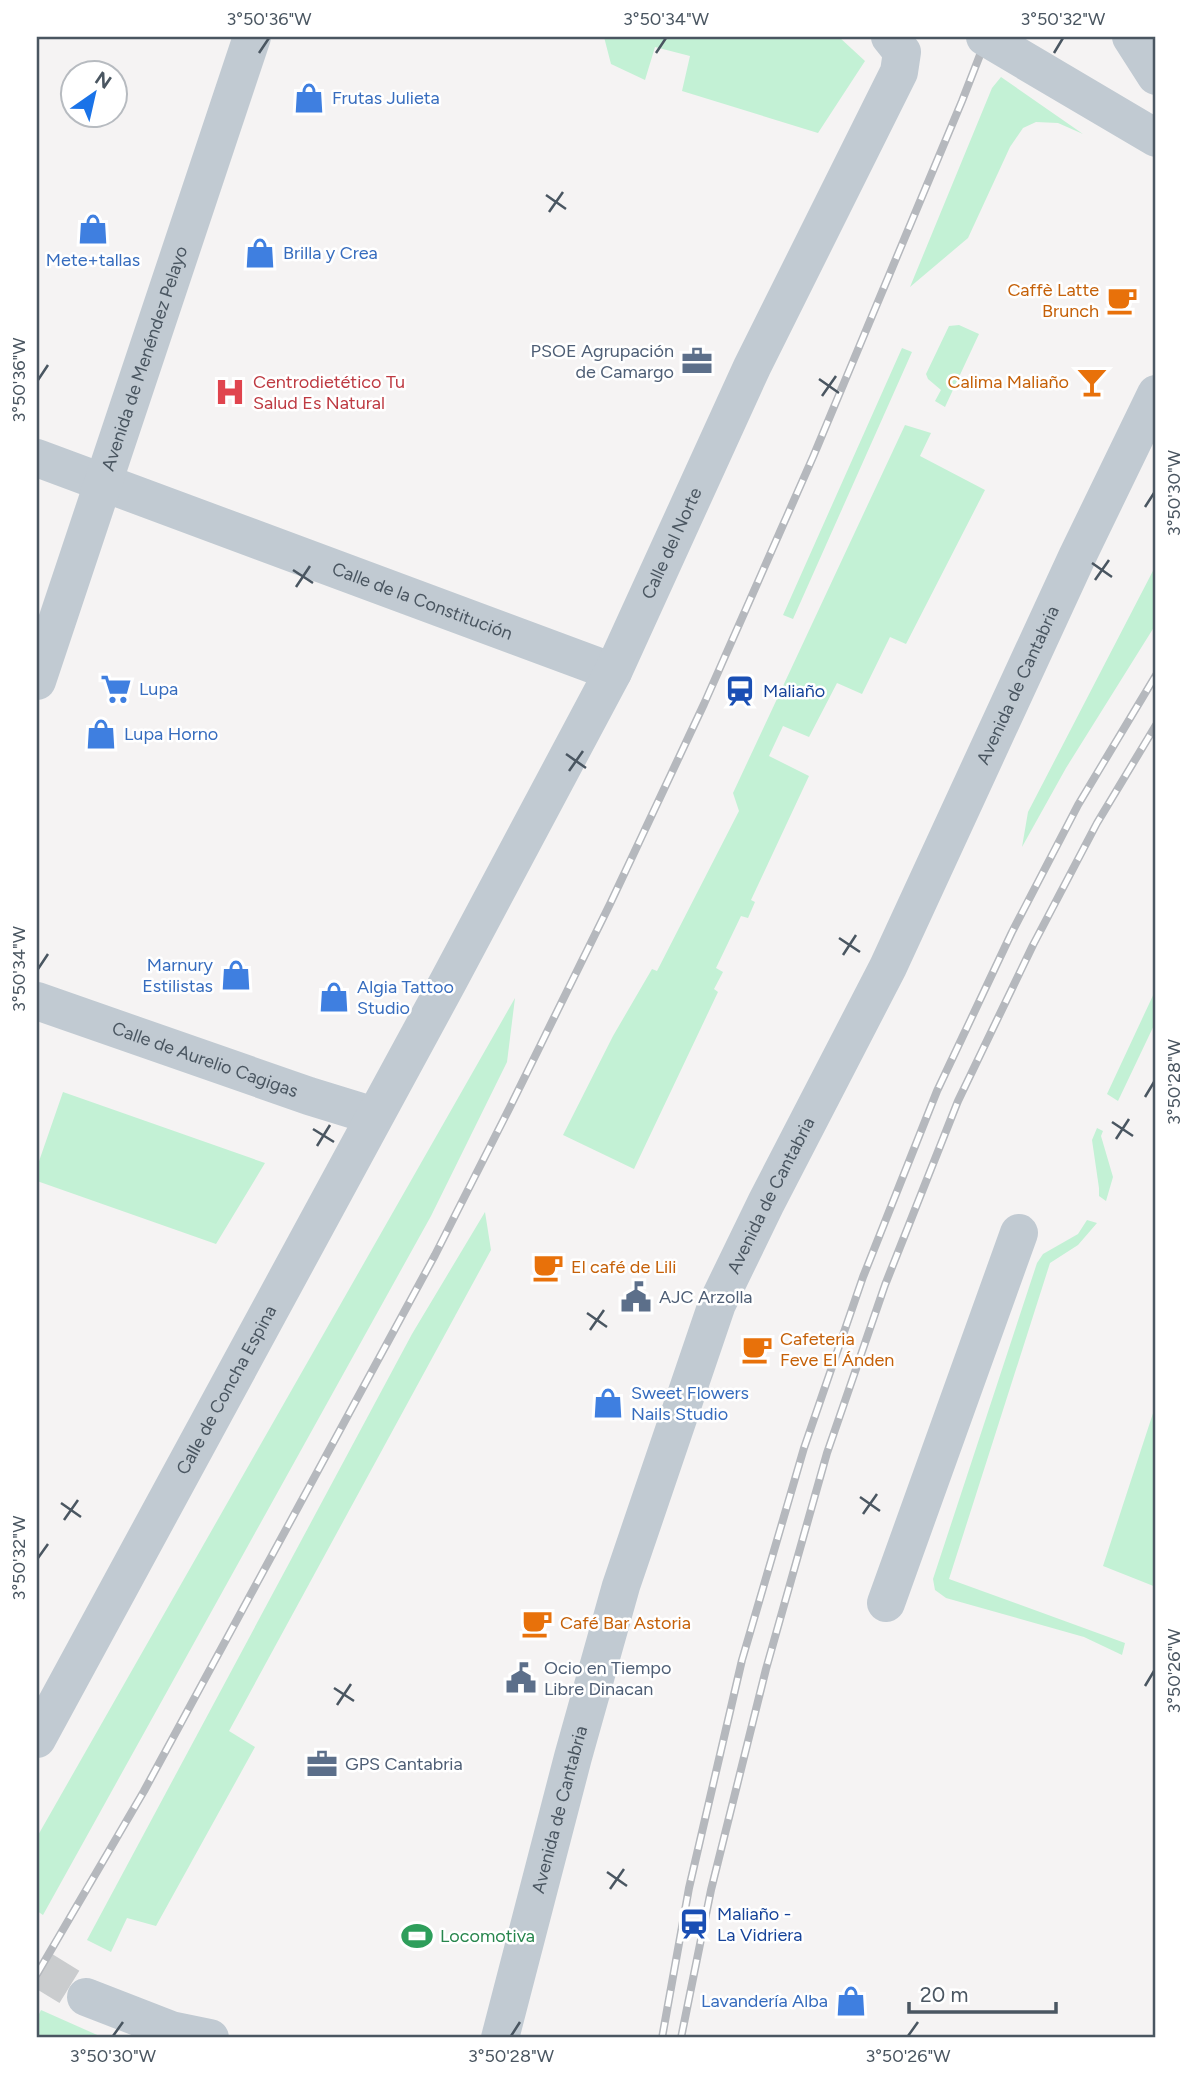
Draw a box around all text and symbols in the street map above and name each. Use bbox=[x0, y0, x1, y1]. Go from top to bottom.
text: 3°50'36"W bbox=[227, 8, 312, 30]
text: 3°50'34"W bbox=[623, 8, 710, 30]
text: 3°50'32"W bbox=[1021, 8, 1106, 30]
north arrow bbox=[60, 60, 130, 130]
text: N bbox=[91, 67, 116, 94]
shop icon: Frutas Julieta bbox=[292, 81, 326, 115]
place label: Frutas Julieta bbox=[332, 87, 440, 109]
shop icon: Mete+tallas bbox=[76, 212, 110, 246]
shop icon: Brilla y Crea bbox=[243, 236, 277, 270]
place label: Brilla y Crea bbox=[283, 242, 378, 264]
street label: Avenida de Menéndez Pelayo bbox=[97, 243, 192, 474]
place label: Mete+tallas bbox=[46, 249, 140, 271]
place label: Caffè Latte Brunch bbox=[1007, 279, 1099, 322]
cafe icon: Caffè Latte Brunch bbox=[1105, 283, 1139, 317]
text: 3°50'36"W bbox=[8, 337, 30, 422]
place label: PSOE Agrupación de Camargo bbox=[530, 340, 674, 383]
office icon: PSOE Agrupación de Camargo bbox=[680, 344, 714, 378]
bar icon: Calima Maliaño bbox=[1075, 365, 1109, 399]
place label: Centrodietético Tu Salud Es Natural bbox=[253, 371, 405, 414]
place label: Calima Maliaño bbox=[948, 371, 1069, 393]
hospital icon: Centrodietético Tu Salud Es Natural bbox=[213, 375, 247, 409]
text: 3°50'30"W bbox=[1163, 449, 1185, 536]
street label: Calle del Norte bbox=[637, 484, 707, 603]
street label: Calle de la Constitución bbox=[329, 558, 516, 645]
street label: Avenida de Cantabria bbox=[972, 602, 1064, 768]
supermarket icon: Lupa bbox=[99, 672, 133, 706]
station icon: Maliaño bbox=[723, 674, 757, 708]
place label: Lupa bbox=[139, 678, 178, 700]
place label: Maliaño bbox=[763, 680, 825, 702]
shop icon: Lupa Horno bbox=[84, 717, 118, 751]
place label: Lupa Horno bbox=[124, 723, 218, 745]
text: 3°50'34"W bbox=[8, 925, 30, 1012]
place label: Marnury Estilistas bbox=[142, 954, 214, 997]
shop icon: Marnury Estilistas bbox=[219, 958, 253, 992]
place label: Algia Tattoo Studio bbox=[357, 976, 454, 1019]
shop icon: Algia Tattoo Studio bbox=[317, 980, 351, 1014]
street label: Calle de Aurelio Cagigas bbox=[109, 1017, 301, 1102]
text: 3°50'28"W bbox=[1163, 1038, 1185, 1125]
street label: Avenida de Cantabria bbox=[722, 1113, 819, 1277]
cafe icon: El café de Lili bbox=[531, 1250, 565, 1284]
place label: El café de Lili bbox=[571, 1256, 676, 1278]
public building icon: AJC Arzolla bbox=[619, 1280, 653, 1314]
place label: AJC Arzolla bbox=[659, 1286, 753, 1308]
street label: Calle de Concha Espina bbox=[172, 1302, 281, 1479]
place label: Cafeteria Feve El Ánden bbox=[780, 1328, 894, 1371]
cafe icon: Cafeteria Feve El Ánden bbox=[740, 1332, 774, 1366]
place label: Sweet Flowers Nails Studio bbox=[631, 1382, 749, 1425]
shop icon: Sweet Flowers Nails Studio bbox=[591, 1386, 625, 1420]
text: 3°50'32"W bbox=[8, 1515, 30, 1600]
cafe icon: Café Bar Astoria bbox=[520, 1606, 554, 1640]
place label: Café Bar Astoria bbox=[560, 1612, 691, 1634]
text: 3°50'26"W bbox=[1163, 1628, 1185, 1714]
place label: Ocio en Tiempo Libre Dinacan bbox=[544, 1657, 671, 1700]
public building icon: Ocio en Tiempo Libre Dinacan bbox=[504, 1661, 538, 1695]
street label: Avenida de Cantabria bbox=[527, 1723, 592, 1896]
office icon: GPS Cantabria bbox=[305, 1747, 339, 1781]
place label: GPS Cantabria bbox=[345, 1753, 463, 1775]
place label: Maliaño - La Vidriera bbox=[717, 1903, 803, 1946]
station icon: Maliaño - La Vidriera bbox=[677, 1907, 711, 1941]
sports icon: Locomotiva bbox=[400, 1919, 434, 1953]
place label: Locomotiva bbox=[440, 1925, 535, 1947]
scale bar bbox=[909, 1970, 1056, 2014]
text: 20 m bbox=[920, 1982, 968, 2007]
shop icon: Lavandería Alba bbox=[834, 1984, 868, 2018]
place label: Lavandería Alba bbox=[701, 1990, 828, 2012]
text: 3°50'30"W bbox=[70, 2045, 157, 2067]
text: 3°50'28"W bbox=[468, 2045, 555, 2067]
text: 3°50'26"W bbox=[865, 2045, 951, 2067]

